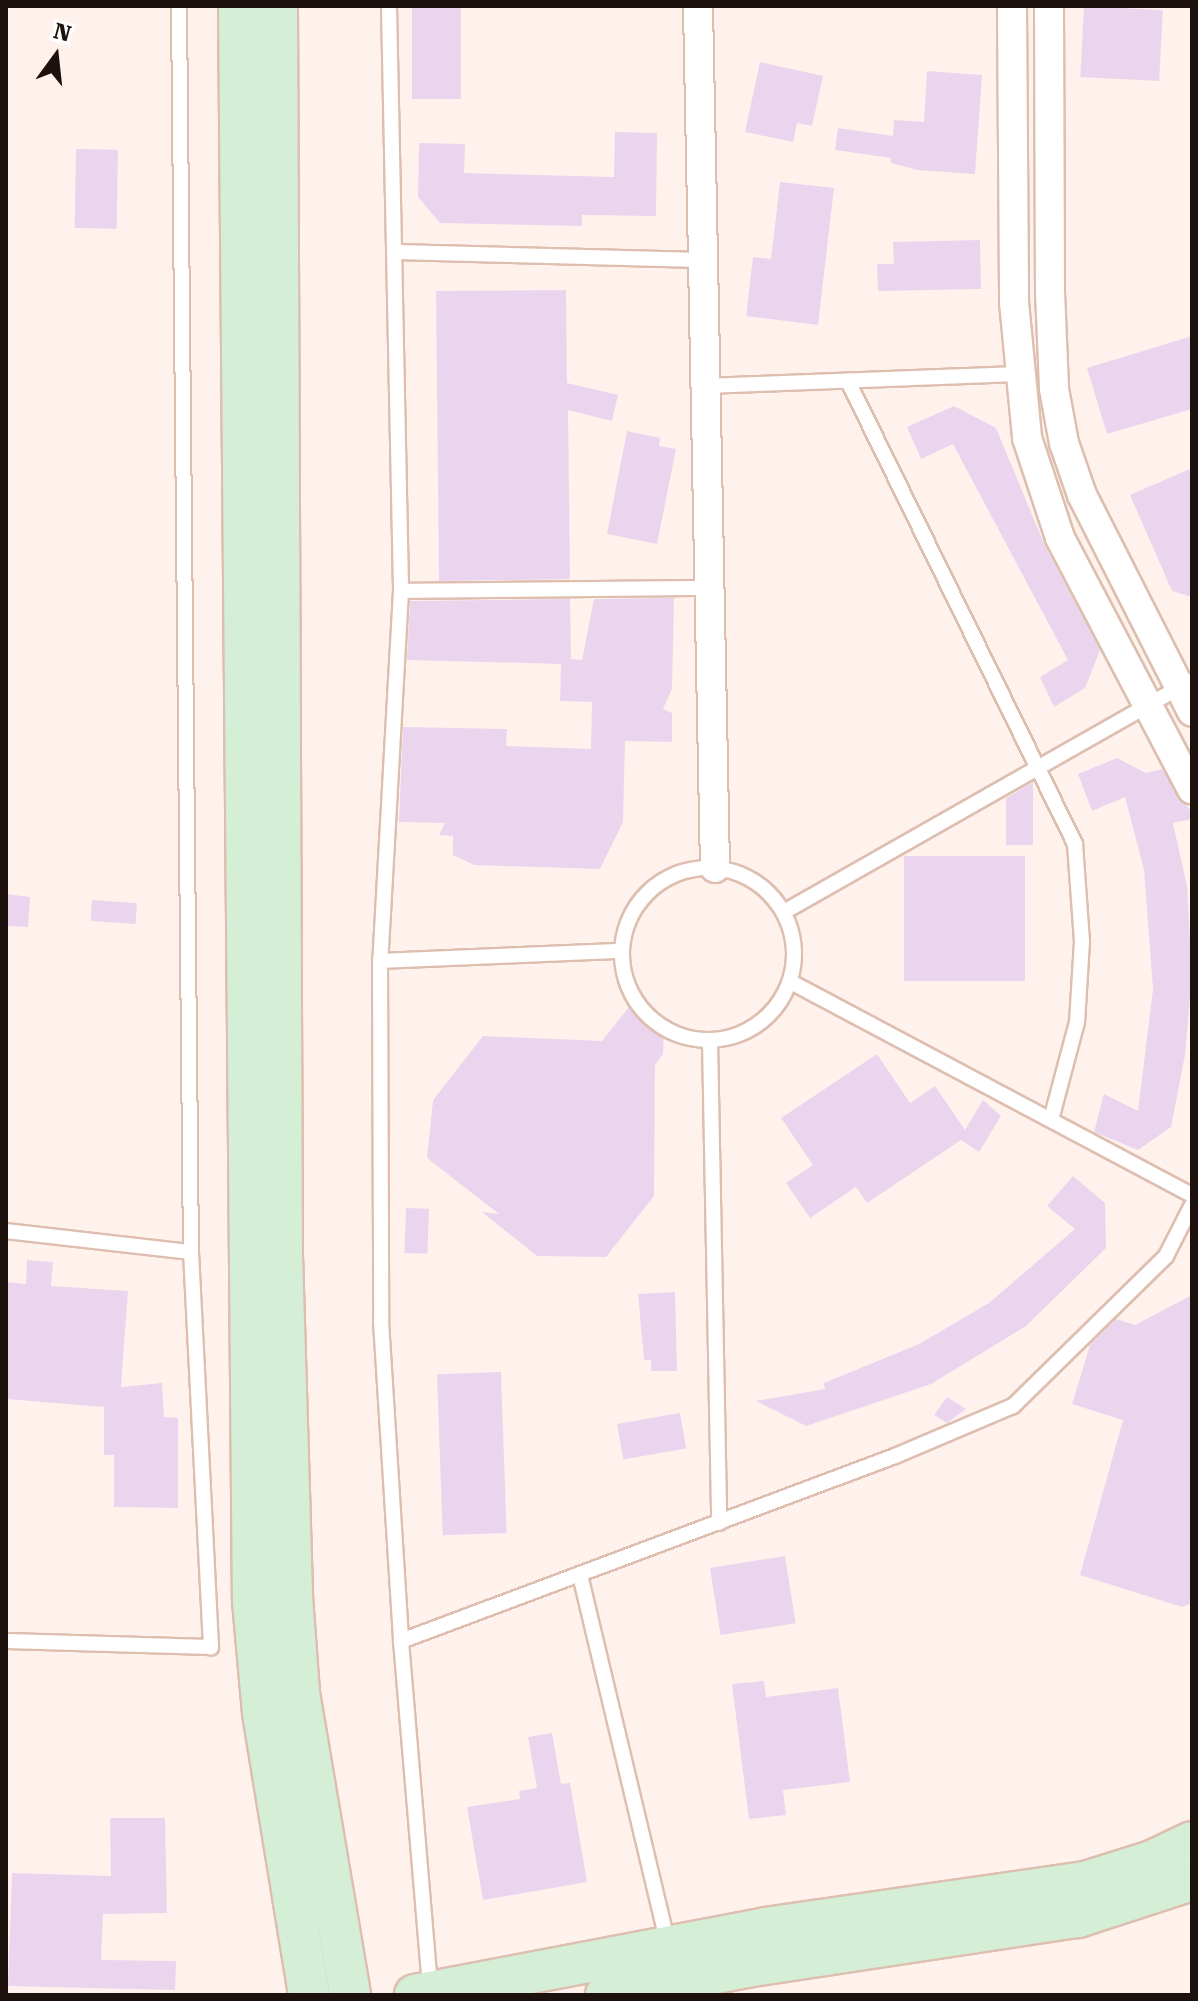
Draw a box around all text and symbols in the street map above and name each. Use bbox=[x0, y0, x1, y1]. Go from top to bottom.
north arrow bbox=[16, 16, 96, 96]
text: N bbox=[51, 18, 74, 47]

